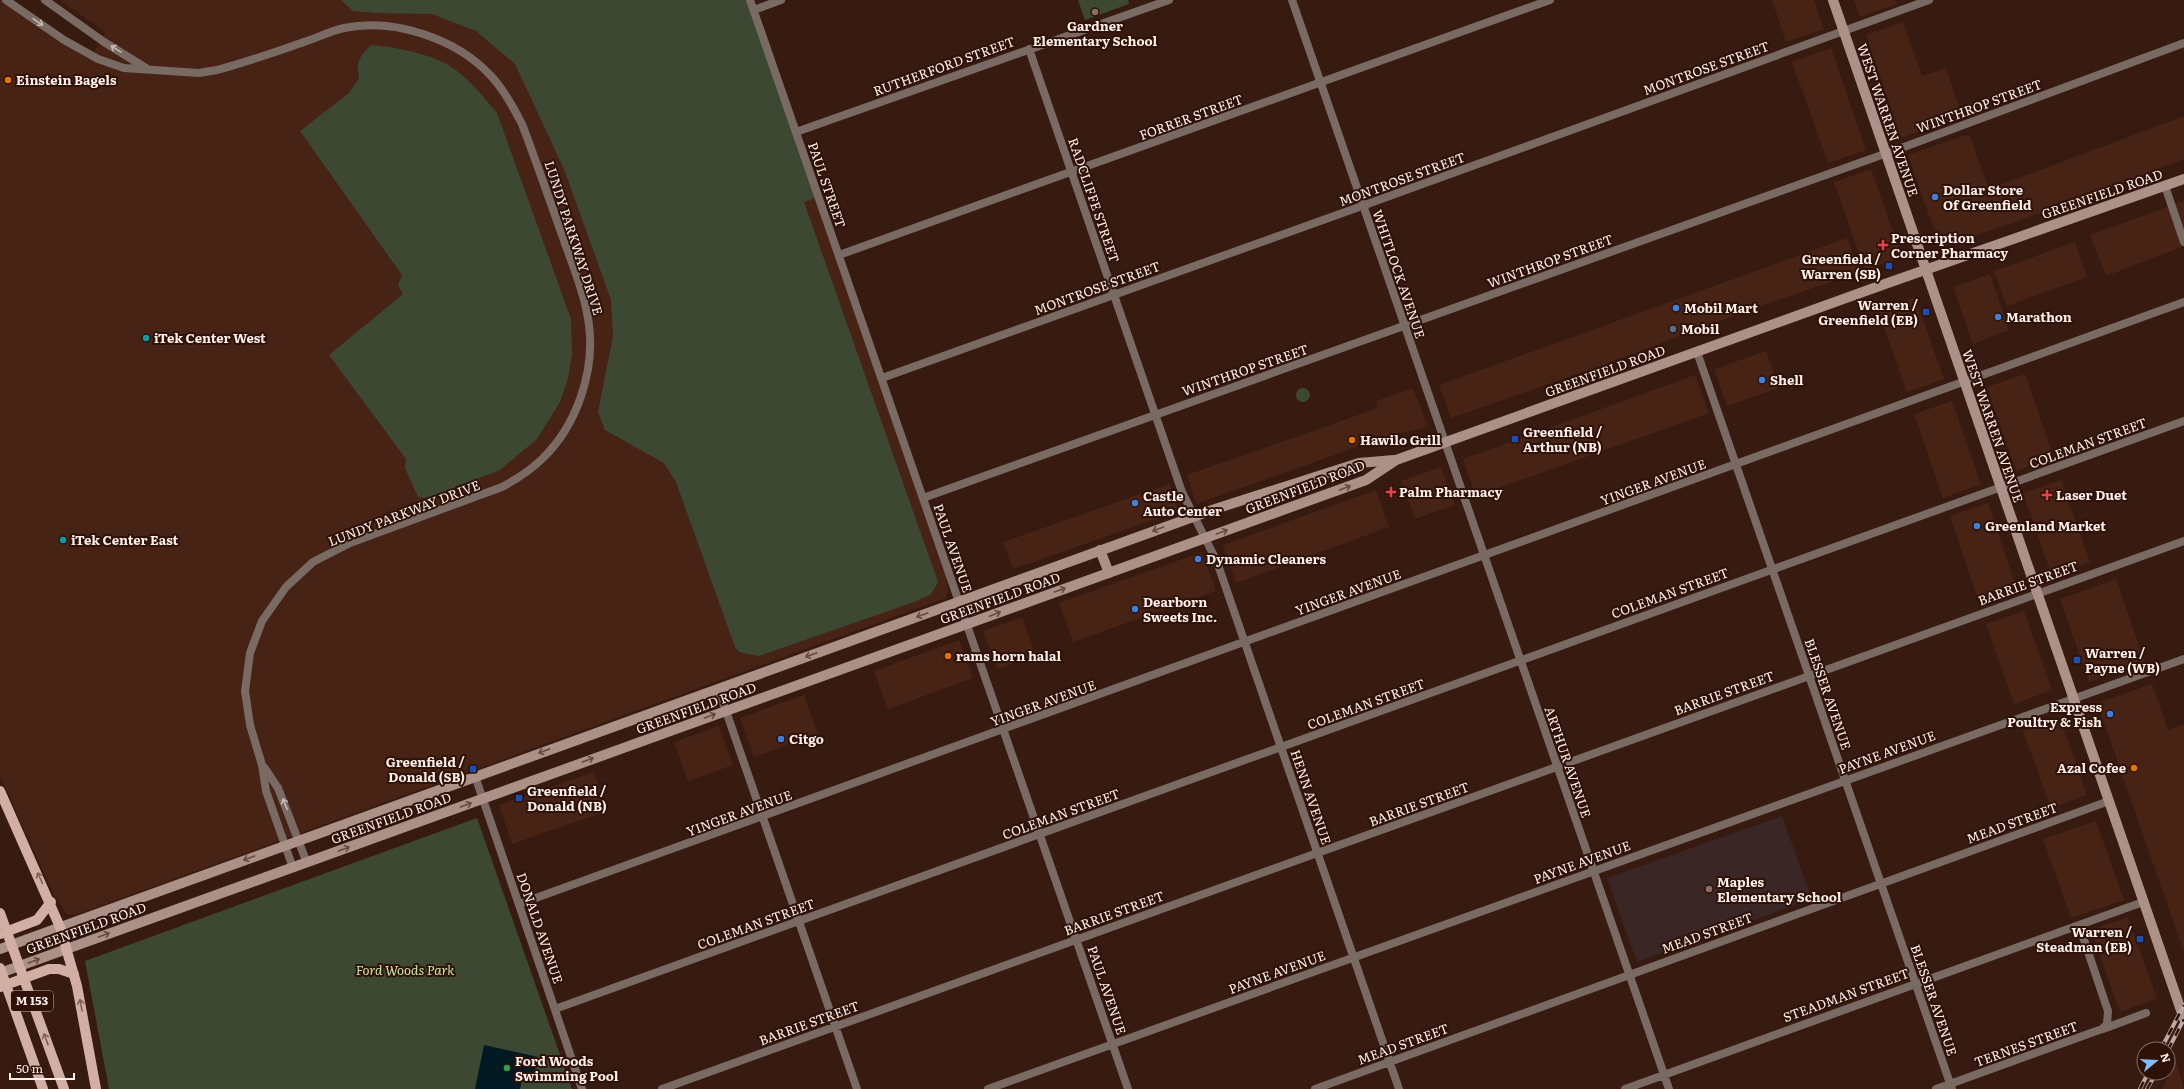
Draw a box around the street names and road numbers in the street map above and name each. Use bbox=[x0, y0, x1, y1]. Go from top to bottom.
street label: RUTHERFORD STREET bbox=[870, 31, 1018, 100]
street label: MONTROSE STREET bbox=[1640, 36, 1772, 99]
street label: WEST WARREN AVENUE bbox=[1853, 41, 1924, 199]
street label: WINTHROP STREET bbox=[1913, 74, 2045, 137]
street label: FORRER STREET bbox=[1136, 89, 1246, 144]
street label: RADCLIFFE STREET bbox=[1064, 135, 1125, 265]
street label: PAUL STREET bbox=[804, 139, 851, 231]
street label: MONTROSE STREET bbox=[1336, 147, 1468, 210]
street label: LUNDY PARKWAY DRIVE bbox=[541, 158, 608, 317]
street label: GREENFIELD ROAD bbox=[2039, 164, 2165, 223]
street label: WHITLOCK AVENUE bbox=[1368, 207, 1430, 341]
street label: WINTHROP STREET bbox=[1484, 229, 1616, 292]
street label: MONTROSE STREET bbox=[1031, 256, 1163, 319]
street label: WINTHROP STREET bbox=[1179, 339, 1311, 400]
street label: GREENFIELD ROAD bbox=[1542, 340, 1668, 401]
street label: WEST WARREN AVENUE bbox=[1958, 347, 2029, 505]
street label: COLEMAN STREET bbox=[2026, 412, 2150, 473]
street label: YINGER AVENUE bbox=[1597, 454, 1708, 509]
street label: GREENFIELD ROAD bbox=[1242, 455, 1367, 518]
street label: LUNDY PARKWAY DRIVE bbox=[325, 475, 483, 550]
street label: PAUL AVENUE bbox=[929, 501, 978, 595]
street label: BARRIE STREET bbox=[1975, 555, 2081, 609]
street label: COLEMAN STREET bbox=[1608, 562, 1732, 623]
street label: YINGER AVENUE bbox=[1292, 564, 1403, 619]
street label: GREENFIELD ROAD bbox=[937, 567, 1063, 628]
street label: BLESSER AVENUE bbox=[1800, 636, 1856, 752]
street label: BARRIE STREET bbox=[1671, 665, 1777, 719]
street label: COLEMAN STREET bbox=[1304, 673, 1428, 734]
street label: YINGER AVENUE bbox=[987, 675, 1098, 730]
street label: GREENFIELD ROAD bbox=[633, 677, 759, 738]
street label: ARTHUR AVENUE bbox=[1540, 704, 1596, 820]
street label: PAYNE AVENUE bbox=[1836, 725, 1938, 778]
street label: HENN AVENUE bbox=[1286, 747, 1337, 847]
street label: BARRIE STREET bbox=[1366, 776, 1472, 830]
street label: COLEMAN STREET bbox=[999, 783, 1123, 844]
street label: YINGER AVENUE bbox=[683, 785, 794, 840]
street label: GREENFIELD ROAD bbox=[328, 787, 454, 848]
street label: MEAD STREET bbox=[1964, 797, 2060, 848]
street label: PAYNE AVENUE bbox=[1531, 835, 1633, 888]
street label: DONALD AVENUE bbox=[513, 870, 568, 986]
street label: BARRIE STREET bbox=[1061, 885, 1167, 939]
street label: COLEMAN STREET bbox=[694, 893, 818, 954]
street label: GREENFIELD ROAD bbox=[23, 897, 149, 958]
street label: MEAD STREET bbox=[1659, 907, 1755, 958]
street label: BLESSER AVENUE bbox=[1906, 942, 1962, 1058]
street label: PAUL AVENUE bbox=[1083, 943, 1132, 1037]
street label: PAYNE AVENUE bbox=[1226, 945, 1328, 998]
street label: STEADMAN STREET bbox=[1780, 963, 1912, 1026]
road number: M 153 bbox=[11, 991, 53, 1011]
street label: BARRIE STREET bbox=[756, 995, 862, 1049]
street label: TERNES STREET bbox=[1971, 1016, 2081, 1071]
street label: MEAD STREET bbox=[1355, 1018, 1451, 1069]

